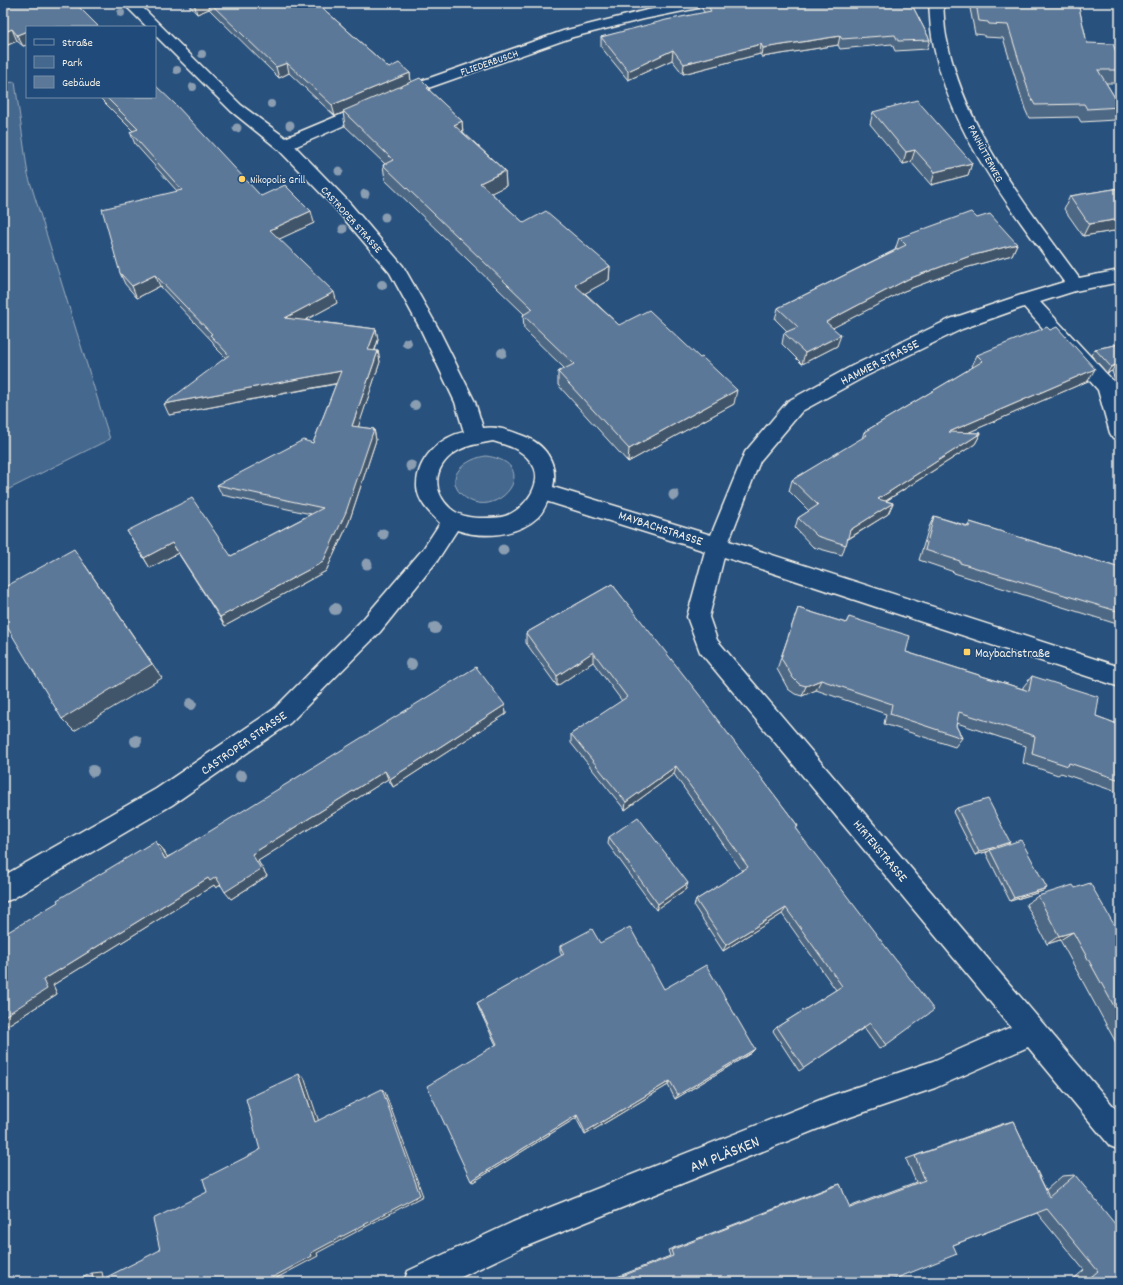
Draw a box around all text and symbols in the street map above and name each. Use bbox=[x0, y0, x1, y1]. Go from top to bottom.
legend bbox=[26, 26, 156, 98]
text: Straße bbox=[62, 35, 93, 52]
street label: FLIEDERBUSCH bbox=[459, 47, 521, 81]
text: Park bbox=[62, 55, 83, 72]
text: Gebäude bbox=[62, 75, 101, 92]
street label: PANHÜTTERWEG bbox=[962, 122, 1006, 186]
place label: Nikopolis Grill bbox=[250, 173, 306, 189]
marker: Nikopolis Grill bbox=[237, 174, 247, 184]
street label: CASTROPER STRASSE bbox=[316, 183, 385, 257]
street label: HAMMER STRASSE bbox=[838, 335, 923, 391]
street label: MAYBACHSTRASSE bbox=[616, 507, 705, 552]
place label: Maybachstraße bbox=[975, 645, 1050, 664]
marker: Maybachstraße bbox=[962, 647, 972, 657]
street label: CASTROPER STRASSE bbox=[198, 707, 291, 781]
street label: HIRTENSTRASSE bbox=[847, 816, 911, 887]
street label: AM PLÄSKEN bbox=[687, 1131, 763, 1180]

